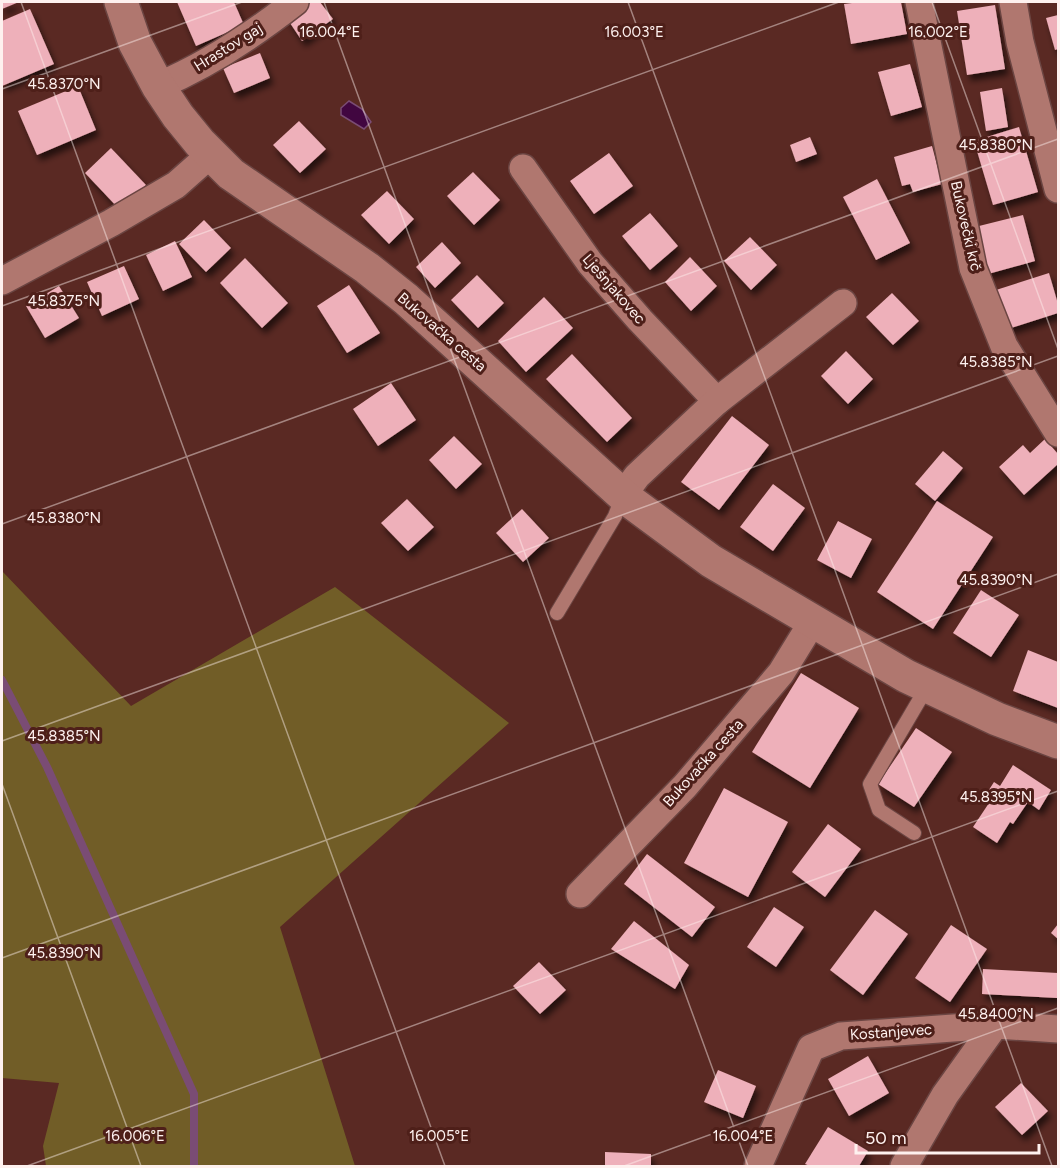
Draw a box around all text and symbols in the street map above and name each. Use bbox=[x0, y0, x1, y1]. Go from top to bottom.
street label: Hrastov gaj bbox=[191, 19, 265, 75]
text: 16.004°E bbox=[300, 23, 360, 41]
text: 16.003°E bbox=[604, 23, 664, 41]
text: 16.002°E bbox=[908, 23, 968, 41]
text: 45.8370°N bbox=[27, 75, 101, 93]
text: 45.8380°N bbox=[959, 136, 1033, 154]
street label: Bukovečki krč bbox=[947, 179, 985, 273]
street label: Lješnjakovec bbox=[579, 250, 649, 328]
street label: Bukovačka cesta bbox=[394, 289, 490, 375]
text: 45.8375°N bbox=[28, 292, 100, 310]
text: 45.8385°N bbox=[959, 353, 1033, 371]
text: 45.8380°N bbox=[27, 509, 101, 527]
text: 45.8390°N bbox=[959, 571, 1033, 589]
street label: Bukovačka cesta bbox=[659, 716, 747, 810]
text: 45.8385°N bbox=[27, 727, 101, 745]
text: 45.8395°N bbox=[960, 788, 1032, 806]
text: 45.8390°N bbox=[27, 944, 101, 962]
text: 45.8400°N bbox=[958, 1005, 1034, 1023]
street label: Kostanjevec bbox=[849, 1020, 933, 1044]
scale bar bbox=[856, 1117, 1039, 1155]
text: 16.006°E bbox=[105, 1127, 165, 1145]
text: 16.005°E bbox=[409, 1127, 469, 1145]
text: 16.004°E bbox=[713, 1127, 773, 1145]
text: 50 m bbox=[865, 1127, 907, 1149]

